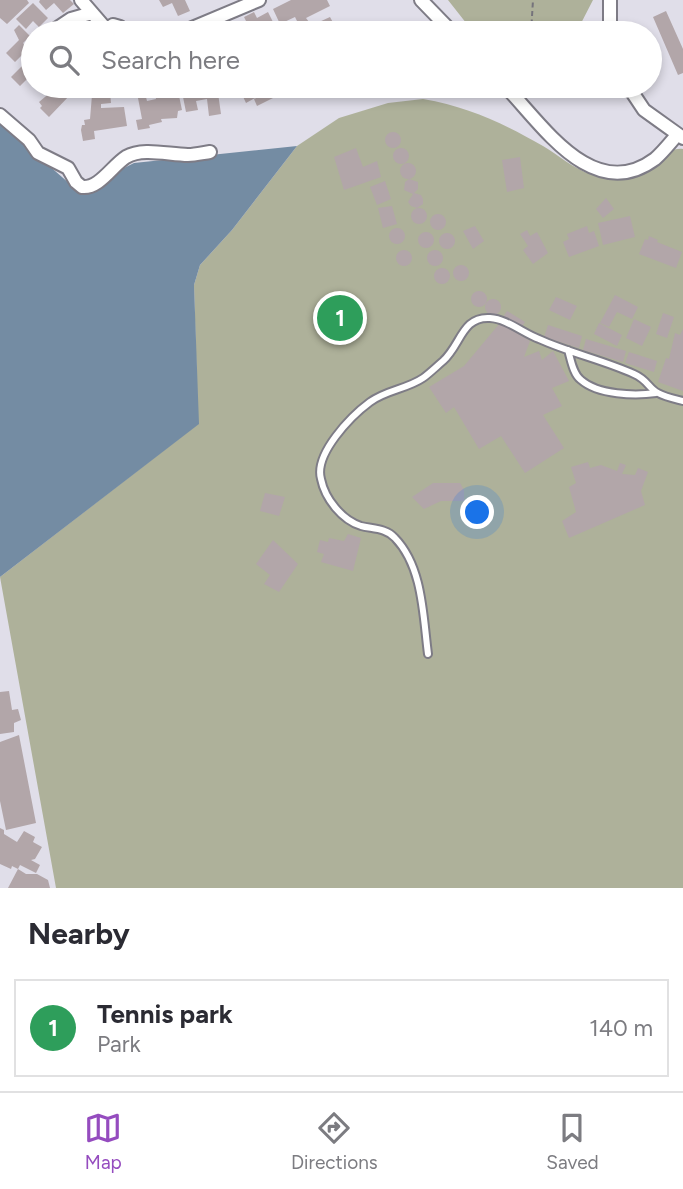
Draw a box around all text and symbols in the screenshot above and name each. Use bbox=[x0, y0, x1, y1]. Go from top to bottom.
search box bbox=[21, 21, 662, 98]
icon: search bbox=[45, 41, 83, 79]
text: Search here bbox=[101, 44, 240, 76]
pin: 1 bbox=[317, 292, 363, 344]
your location bbox=[460, 495, 494, 529]
text: Nearby bbox=[28, 915, 130, 952]
text: Tennis park bbox=[97, 998, 233, 1030]
text: 1 bbox=[48, 1014, 58, 1042]
text: 140 m bbox=[589, 1014, 653, 1042]
text: Park bbox=[97, 1030, 141, 1058]
tab: Map bbox=[84, 1109, 122, 1174]
tab: Directions bbox=[291, 1109, 378, 1174]
tab: Saved bbox=[546, 1109, 599, 1174]

